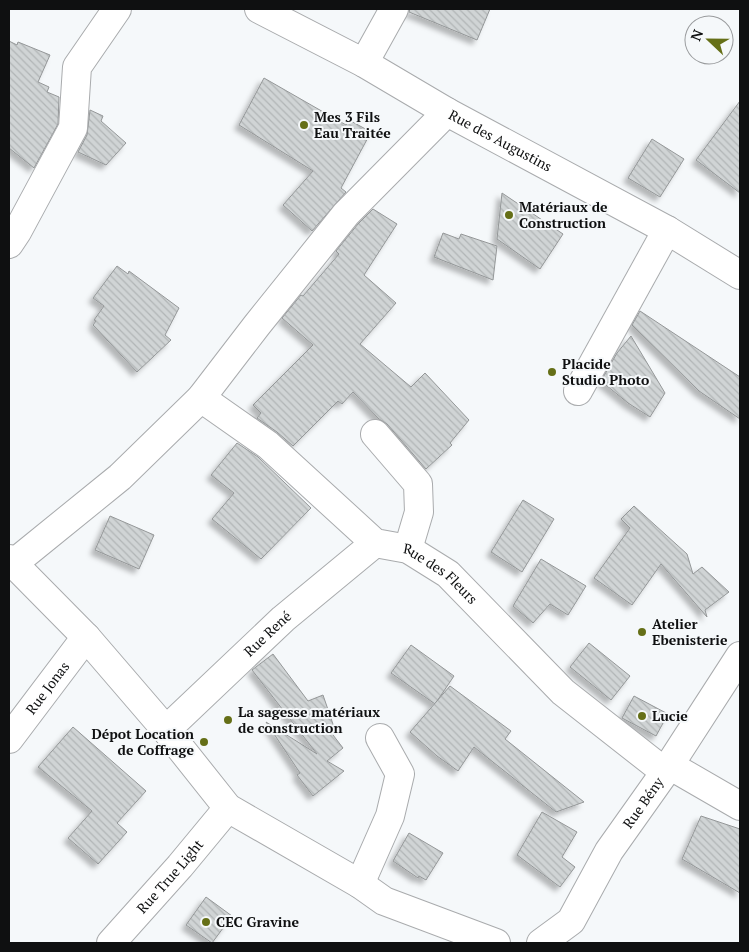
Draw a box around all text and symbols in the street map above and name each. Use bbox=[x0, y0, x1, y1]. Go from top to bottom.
north arrow bbox=[684, 15, 734, 65]
text: N bbox=[686, 26, 707, 43]
street label: Rue des Augustins bbox=[446, 105, 555, 176]
place label: Mes 3 Fils Eau Traitée bbox=[314, 107, 391, 142]
marker: Mes 3 Fils Eau Traitée bbox=[298, 119, 310, 131]
place label: Matériaux de Construction bbox=[519, 197, 608, 232]
marker: Matériaux de Construction bbox=[503, 209, 515, 221]
place label: Placide Studio Photo bbox=[562, 354, 649, 389]
marker: Placide Studio Photo bbox=[546, 366, 558, 378]
street label: Rue des Fleurs bbox=[402, 538, 482, 608]
street label: Rue René bbox=[239, 606, 295, 660]
place label: Atelier Ebenisterie bbox=[652, 614, 728, 649]
marker: Atelier Ebenisterie bbox=[636, 626, 648, 638]
street label: Rue Jonas bbox=[21, 657, 73, 718]
place label: La sagesse matériaux de construction bbox=[238, 702, 380, 737]
place label: Lucie bbox=[652, 706, 688, 725]
marker: Lucie bbox=[636, 710, 648, 722]
marker: La sagesse matériaux de construction bbox=[222, 714, 234, 726]
place label: Dépot Location de Coffrage bbox=[91, 724, 194, 759]
marker: Dépot Location de Coffrage bbox=[198, 736, 210, 748]
street label: Rue Bény bbox=[618, 772, 668, 832]
street label: Rue True Light bbox=[132, 835, 208, 917]
place label: CEC Gravine bbox=[216, 912, 299, 931]
marker: CEC Gravine bbox=[200, 916, 212, 928]

